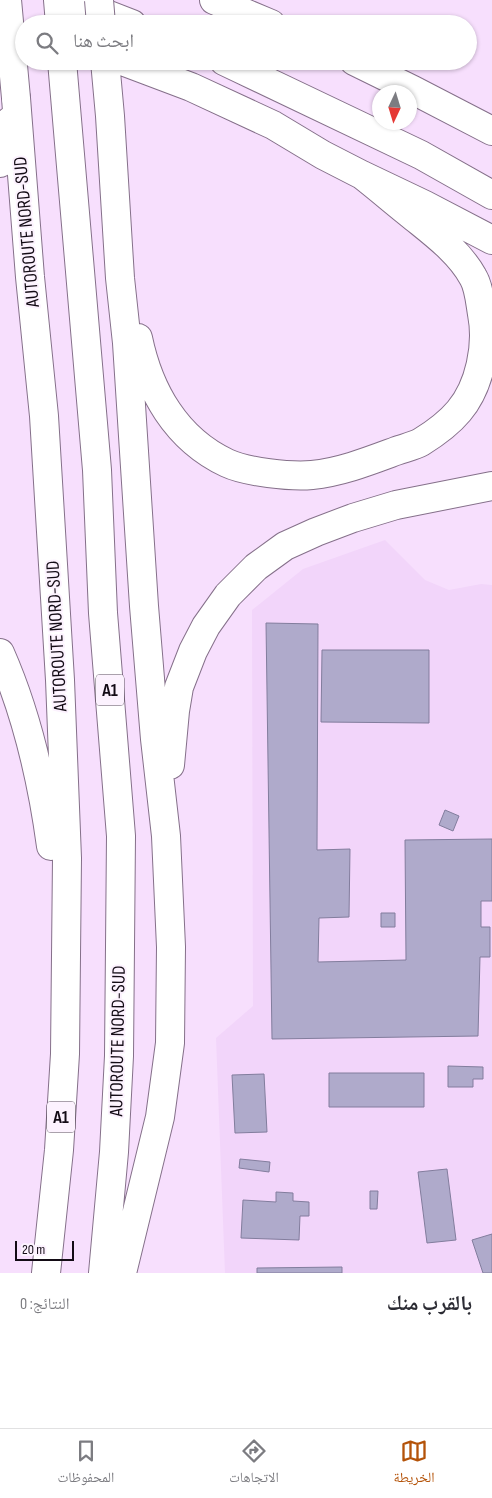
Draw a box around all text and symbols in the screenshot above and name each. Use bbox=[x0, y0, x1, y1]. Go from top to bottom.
search box bbox=[15, 15, 477, 70]
icon: search bbox=[33, 29, 61, 57]
text: ابحث هنا bbox=[73, 30, 134, 53]
north arrow bbox=[372, 85, 417, 130]
street label: AUTOROUTE NORD-SUD bbox=[9, 156, 45, 309]
street label: AUTOROUTE NORD-SUD bbox=[42, 560, 72, 713]
road number: A1 bbox=[96, 674, 124, 706]
street label: AUTOROUTE NORD-SUD bbox=[105, 965, 131, 1118]
road number: A1 bbox=[47, 1102, 75, 1132]
scale bar bbox=[15, 1238, 74, 1261]
text: 20 m bbox=[22, 1241, 45, 1258]
text: بالقرب منك bbox=[387, 1291, 472, 1316]
text: النتائج: 0 bbox=[20, 1295, 69, 1314]
tab: المحفوظات bbox=[57, 1437, 114, 1491]
tab: الاتجاهات bbox=[229, 1437, 279, 1491]
tab: الخريطة bbox=[393, 1437, 435, 1491]

